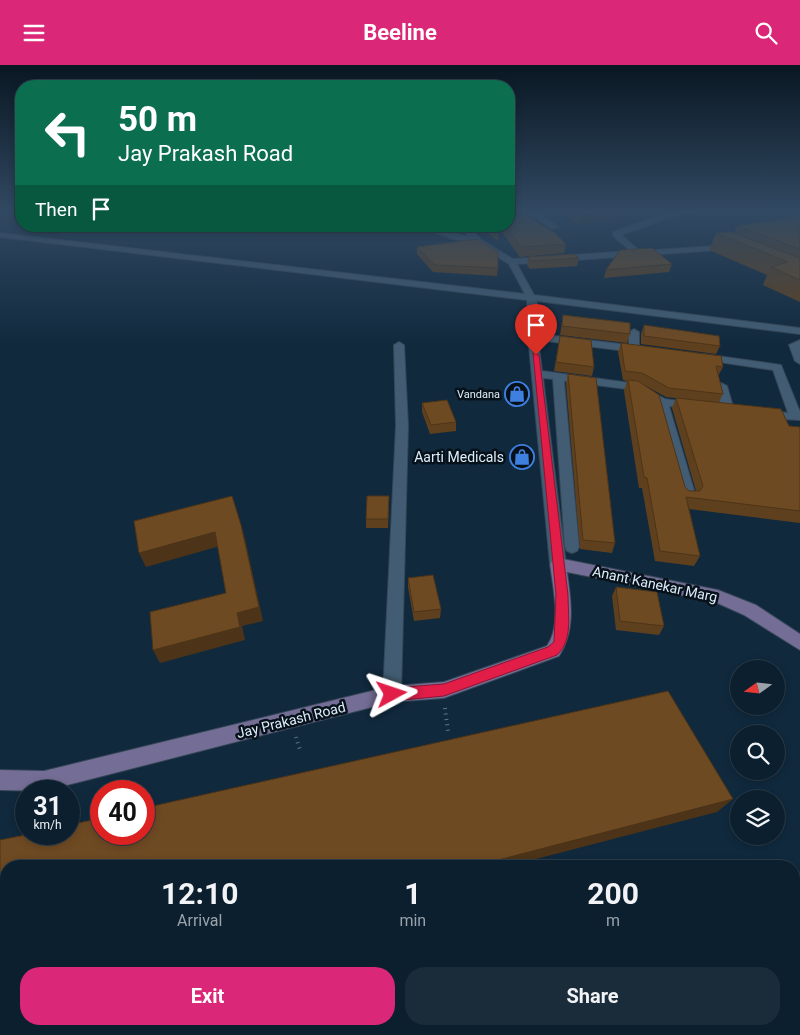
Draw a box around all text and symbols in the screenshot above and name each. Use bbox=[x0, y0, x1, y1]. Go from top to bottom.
icon: menu bbox=[20, 19, 48, 47]
icon: search bbox=[752, 19, 780, 47]
text: Beeline bbox=[363, 20, 437, 45]
text: 50 m bbox=[118, 99, 197, 140]
icon: left bbox=[35, 100, 100, 165]
text: Jay Prakash Road bbox=[118, 141, 293, 166]
icon: arrive bbox=[87, 195, 115, 223]
text: Then bbox=[35, 198, 77, 221]
pin bbox=[515, 304, 557, 355]
icon: arrive bbox=[522, 311, 550, 339]
shop icon: Vandana bbox=[504, 381, 530, 407]
place label: Vandana bbox=[457, 388, 500, 401]
shop icon: Aarti Medicals bbox=[509, 444, 535, 470]
place label: Aarti Medicals bbox=[414, 449, 504, 465]
street label: Anant Kanekar Marg bbox=[591, 563, 719, 605]
north arrow bbox=[730, 660, 785, 715]
map controls bbox=[730, 660, 785, 845]
position arrow bbox=[365, 667, 417, 719]
street label: Jay Prakash Road bbox=[235, 699, 347, 741]
button: search bbox=[730, 725, 785, 780]
speed limit sign: 40 bbox=[90, 780, 155, 845]
button: layers bbox=[730, 790, 785, 845]
text: 31 bbox=[33, 792, 62, 821]
text: km/h bbox=[33, 818, 62, 832]
text: 12:10 bbox=[161, 876, 238, 911]
text: 1 bbox=[404, 876, 421, 911]
text: 200 bbox=[587, 876, 639, 911]
text: Arrival bbox=[177, 911, 222, 930]
text: min bbox=[399, 911, 426, 930]
text: m bbox=[606, 911, 620, 930]
button: Exit bbox=[20, 967, 395, 1025]
button: Share bbox=[405, 967, 780, 1025]

